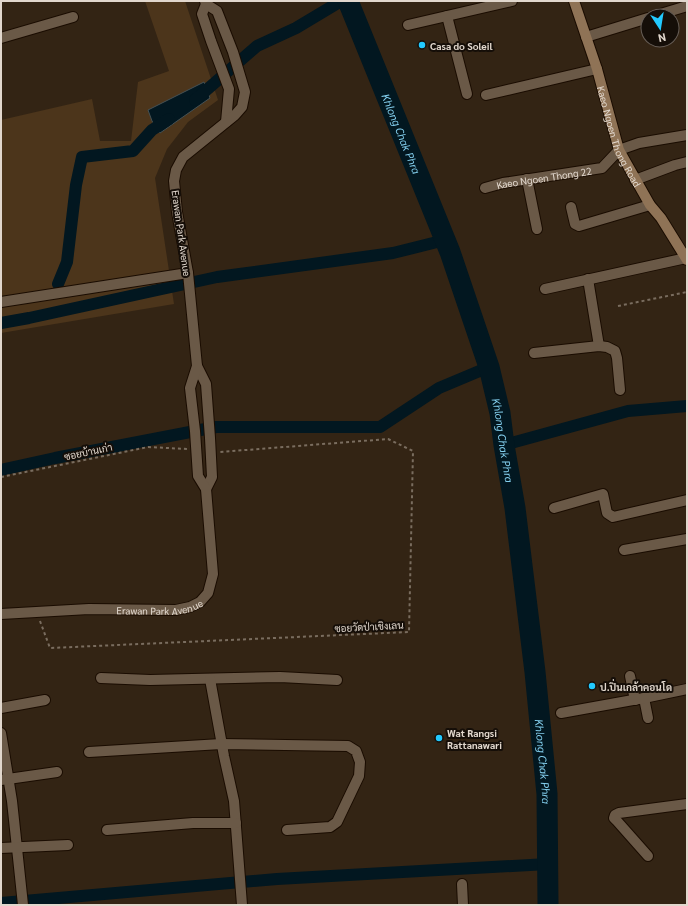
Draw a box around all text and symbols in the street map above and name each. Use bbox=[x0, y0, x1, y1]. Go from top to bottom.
north arrow bbox=[640, 8, 680, 48]
text: N bbox=[657, 30, 668, 46]
place label: Casa do Soleil bbox=[430, 39, 493, 52]
marker: Casa do Soleil bbox=[417, 40, 427, 50]
street label: Kaeo Ngoen Thong Road bbox=[595, 84, 645, 189]
water label: Khlong Chak Phra bbox=[379, 91, 425, 176]
street label: Kaeo Ngoen Thong 22 bbox=[495, 163, 593, 191]
street label: Erawan Park Avenue bbox=[170, 189, 194, 277]
water label: Khlong Chak Phra bbox=[489, 396, 518, 484]
street label: ซอยบ้านเก่า bbox=[63, 440, 114, 462]
street label: Erawan Park Avenue bbox=[116, 595, 205, 617]
street label: ซอยวัดป่าเชิงเลน bbox=[334, 618, 404, 634]
place label: ป.ปิ่นเกล้าคอนโด bbox=[600, 679, 672, 693]
marker: ป.ปิ่นเกล้าคอนโด bbox=[587, 681, 597, 691]
water label: Khlong Chak Phra bbox=[532, 718, 555, 804]
place label: Wat Rangsi Rattanawari bbox=[447, 726, 502, 751]
marker: Wat Rangsi Rattanawari bbox=[434, 733, 444, 743]

